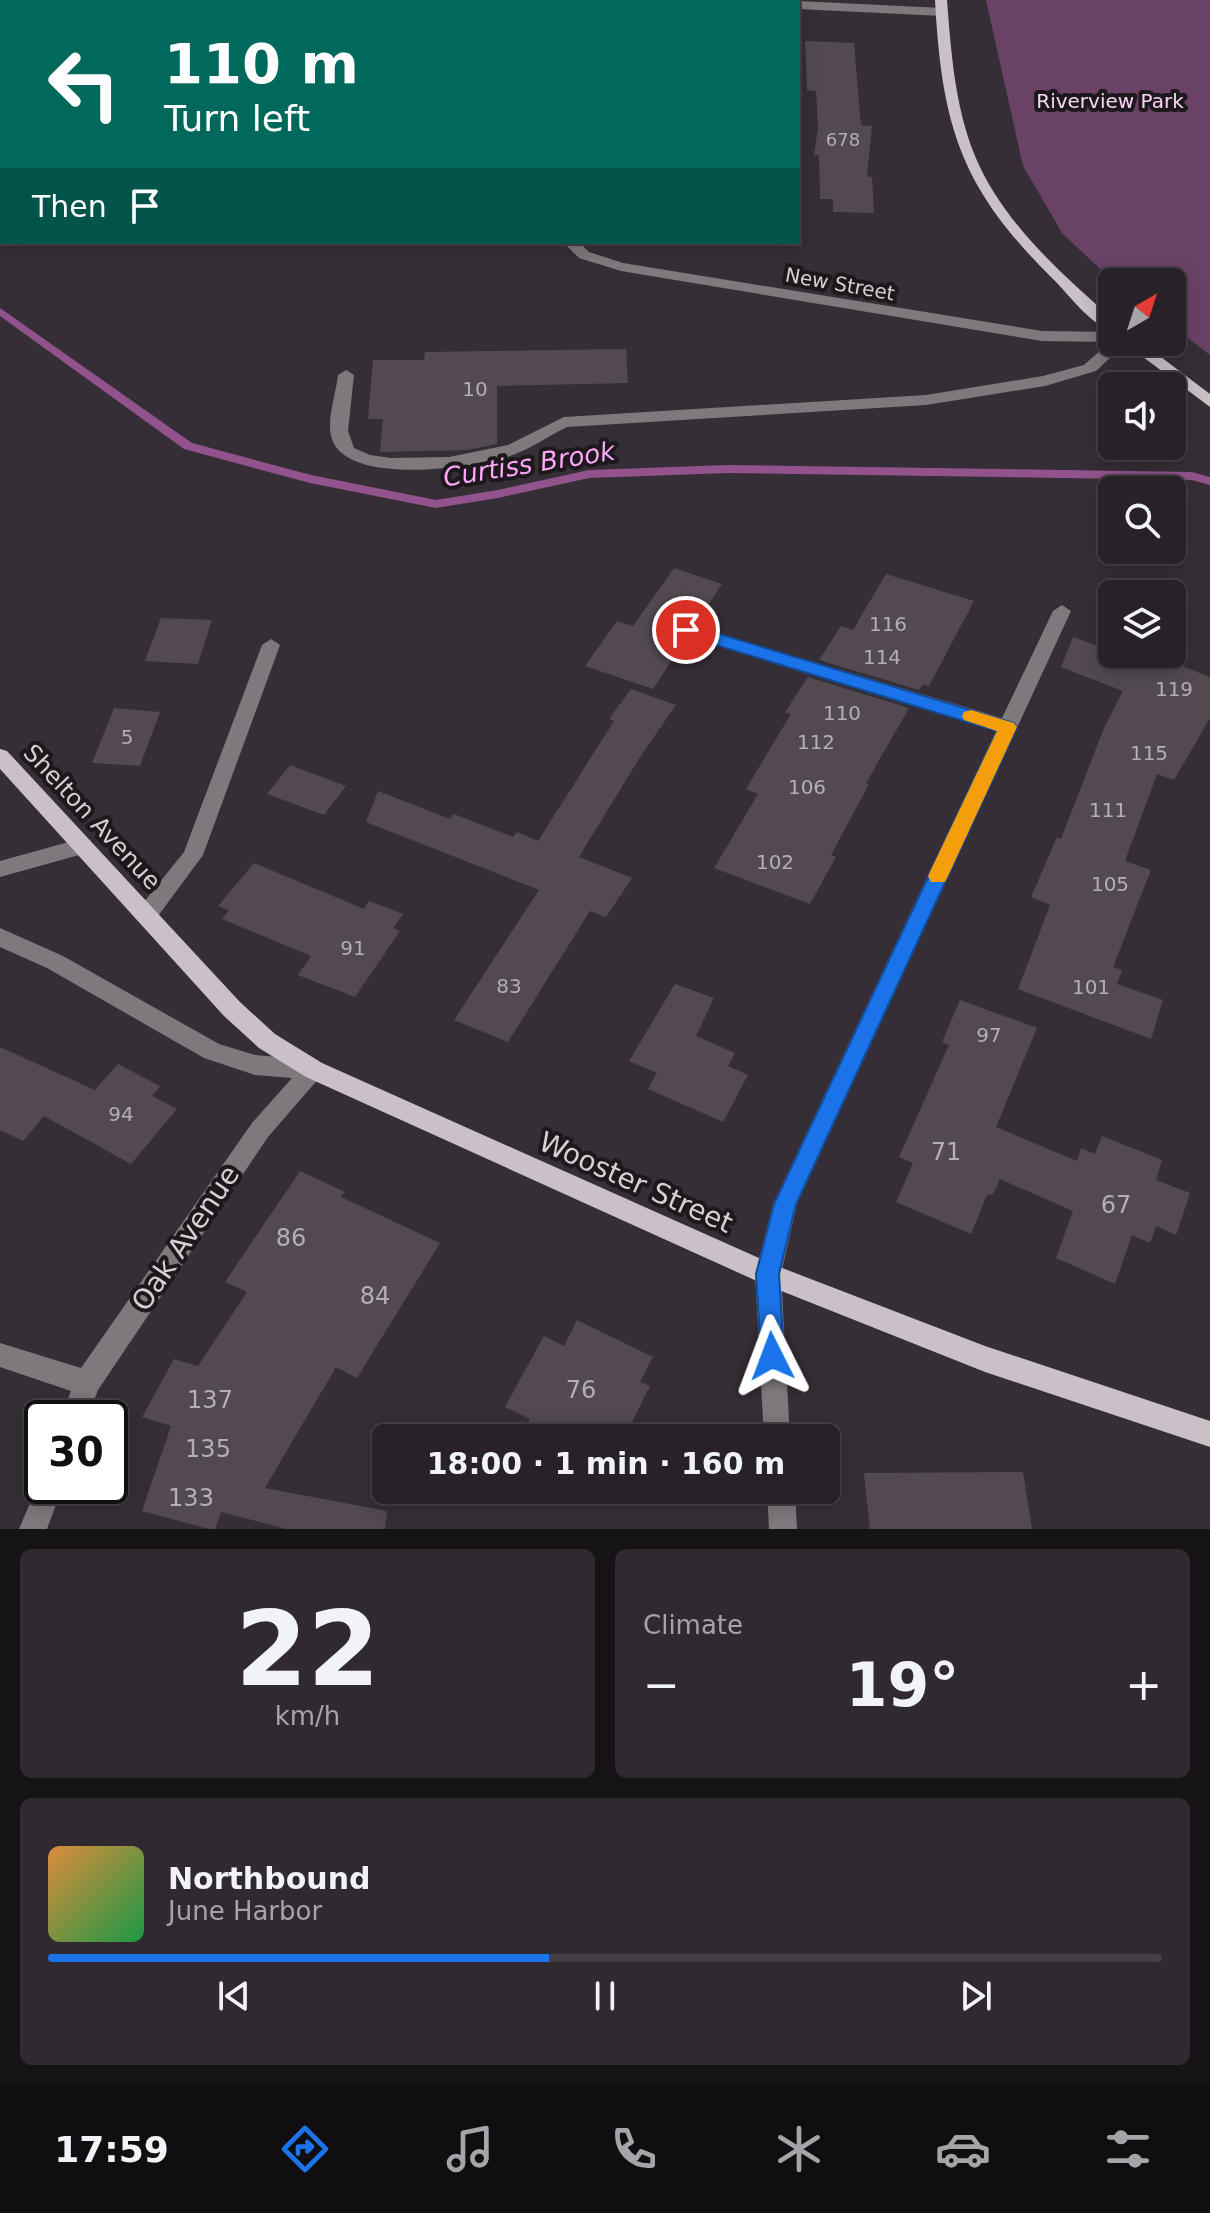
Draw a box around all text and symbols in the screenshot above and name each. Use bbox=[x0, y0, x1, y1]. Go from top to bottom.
text: 110 m bbox=[164, 31, 359, 96]
icon: left bbox=[32, 32, 136, 136]
park label: Riverview Park bbox=[1036, 89, 1184, 113]
text: Turn left bbox=[164, 98, 310, 139]
house number: 678 bbox=[826, 129, 860, 150]
icon: arrive bbox=[123, 184, 167, 228]
text: Then bbox=[32, 189, 107, 224]
street label: New Street bbox=[783, 263, 897, 305]
north arrow bbox=[1098, 268, 1186, 356]
map controls bbox=[1098, 268, 1186, 668]
button: sound bbox=[1098, 372, 1186, 460]
house number: 10 bbox=[462, 377, 488, 401]
water label: Curtiss Brook bbox=[441, 435, 618, 492]
button: search bbox=[1098, 476, 1186, 564]
button: layers bbox=[1098, 580, 1186, 668]
pin bbox=[652, 596, 720, 664]
icon: arrive bbox=[664, 608, 708, 652]
house number: 116 bbox=[869, 612, 907, 636]
house number: 114 bbox=[863, 645, 901, 669]
house number: 119 bbox=[1155, 677, 1193, 701]
house number: 110 bbox=[823, 701, 861, 725]
house number: 5 bbox=[121, 725, 133, 749]
house number: 112 bbox=[797, 730, 835, 754]
street label: Shelton Avenue bbox=[18, 739, 166, 895]
house number: 115 bbox=[1130, 741, 1168, 765]
house number: 106 bbox=[788, 775, 826, 799]
house number: 111 bbox=[1089, 798, 1127, 822]
house number: 102 bbox=[756, 850, 794, 874]
house number: 105 bbox=[1091, 872, 1129, 896]
house number: 91 bbox=[340, 936, 366, 960]
house number: 83 bbox=[496, 974, 522, 998]
house number: 101 bbox=[1072, 975, 1110, 999]
house number: 97 bbox=[976, 1023, 1002, 1047]
house number: 94 bbox=[108, 1102, 134, 1126]
street label: Wooster Street bbox=[534, 1125, 738, 1240]
house number: 71 bbox=[931, 1138, 961, 1166]
street label: Oak Avenue bbox=[125, 1159, 246, 1317]
house number: 67 bbox=[1101, 1191, 1131, 1219]
house number: 86 bbox=[276, 1224, 306, 1252]
house number: 84 bbox=[360, 1282, 390, 1310]
position arrow bbox=[730, 1314, 814, 1398]
house number: 76 bbox=[566, 1376, 596, 1404]
house number: 137 bbox=[187, 1386, 233, 1414]
speed limit sign: 30 bbox=[24, 1400, 128, 1504]
house number: 135 bbox=[185, 1435, 231, 1463]
text: 18:00 · 1 min · 160 m bbox=[427, 1446, 785, 1481]
house number: 133 bbox=[168, 1484, 214, 1512]
text: 22 bbox=[235, 1588, 380, 1710]
text: Climate bbox=[643, 1610, 743, 1640]
text: 19° bbox=[846, 1650, 959, 1720]
text: − bbox=[643, 1659, 680, 1710]
text: + bbox=[1125, 1659, 1162, 1710]
text: km/h bbox=[275, 1701, 340, 1731]
text: Northbound bbox=[168, 1861, 371, 1896]
text: June Harbor bbox=[168, 1896, 322, 1926]
icon: previous bbox=[212, 1974, 256, 2018]
icon: pause bbox=[583, 1974, 627, 2018]
icon: next bbox=[954, 1974, 998, 2018]
icon: directions bbox=[277, 2121, 333, 2177]
icon: music bbox=[442, 2121, 498, 2177]
icon: phone bbox=[606, 2121, 662, 2177]
icon: climate bbox=[771, 2121, 827, 2177]
icon: car bbox=[935, 2121, 991, 2177]
icon: filters bbox=[1100, 2121, 1156, 2177]
text: 17:59 bbox=[54, 2129, 169, 2170]

